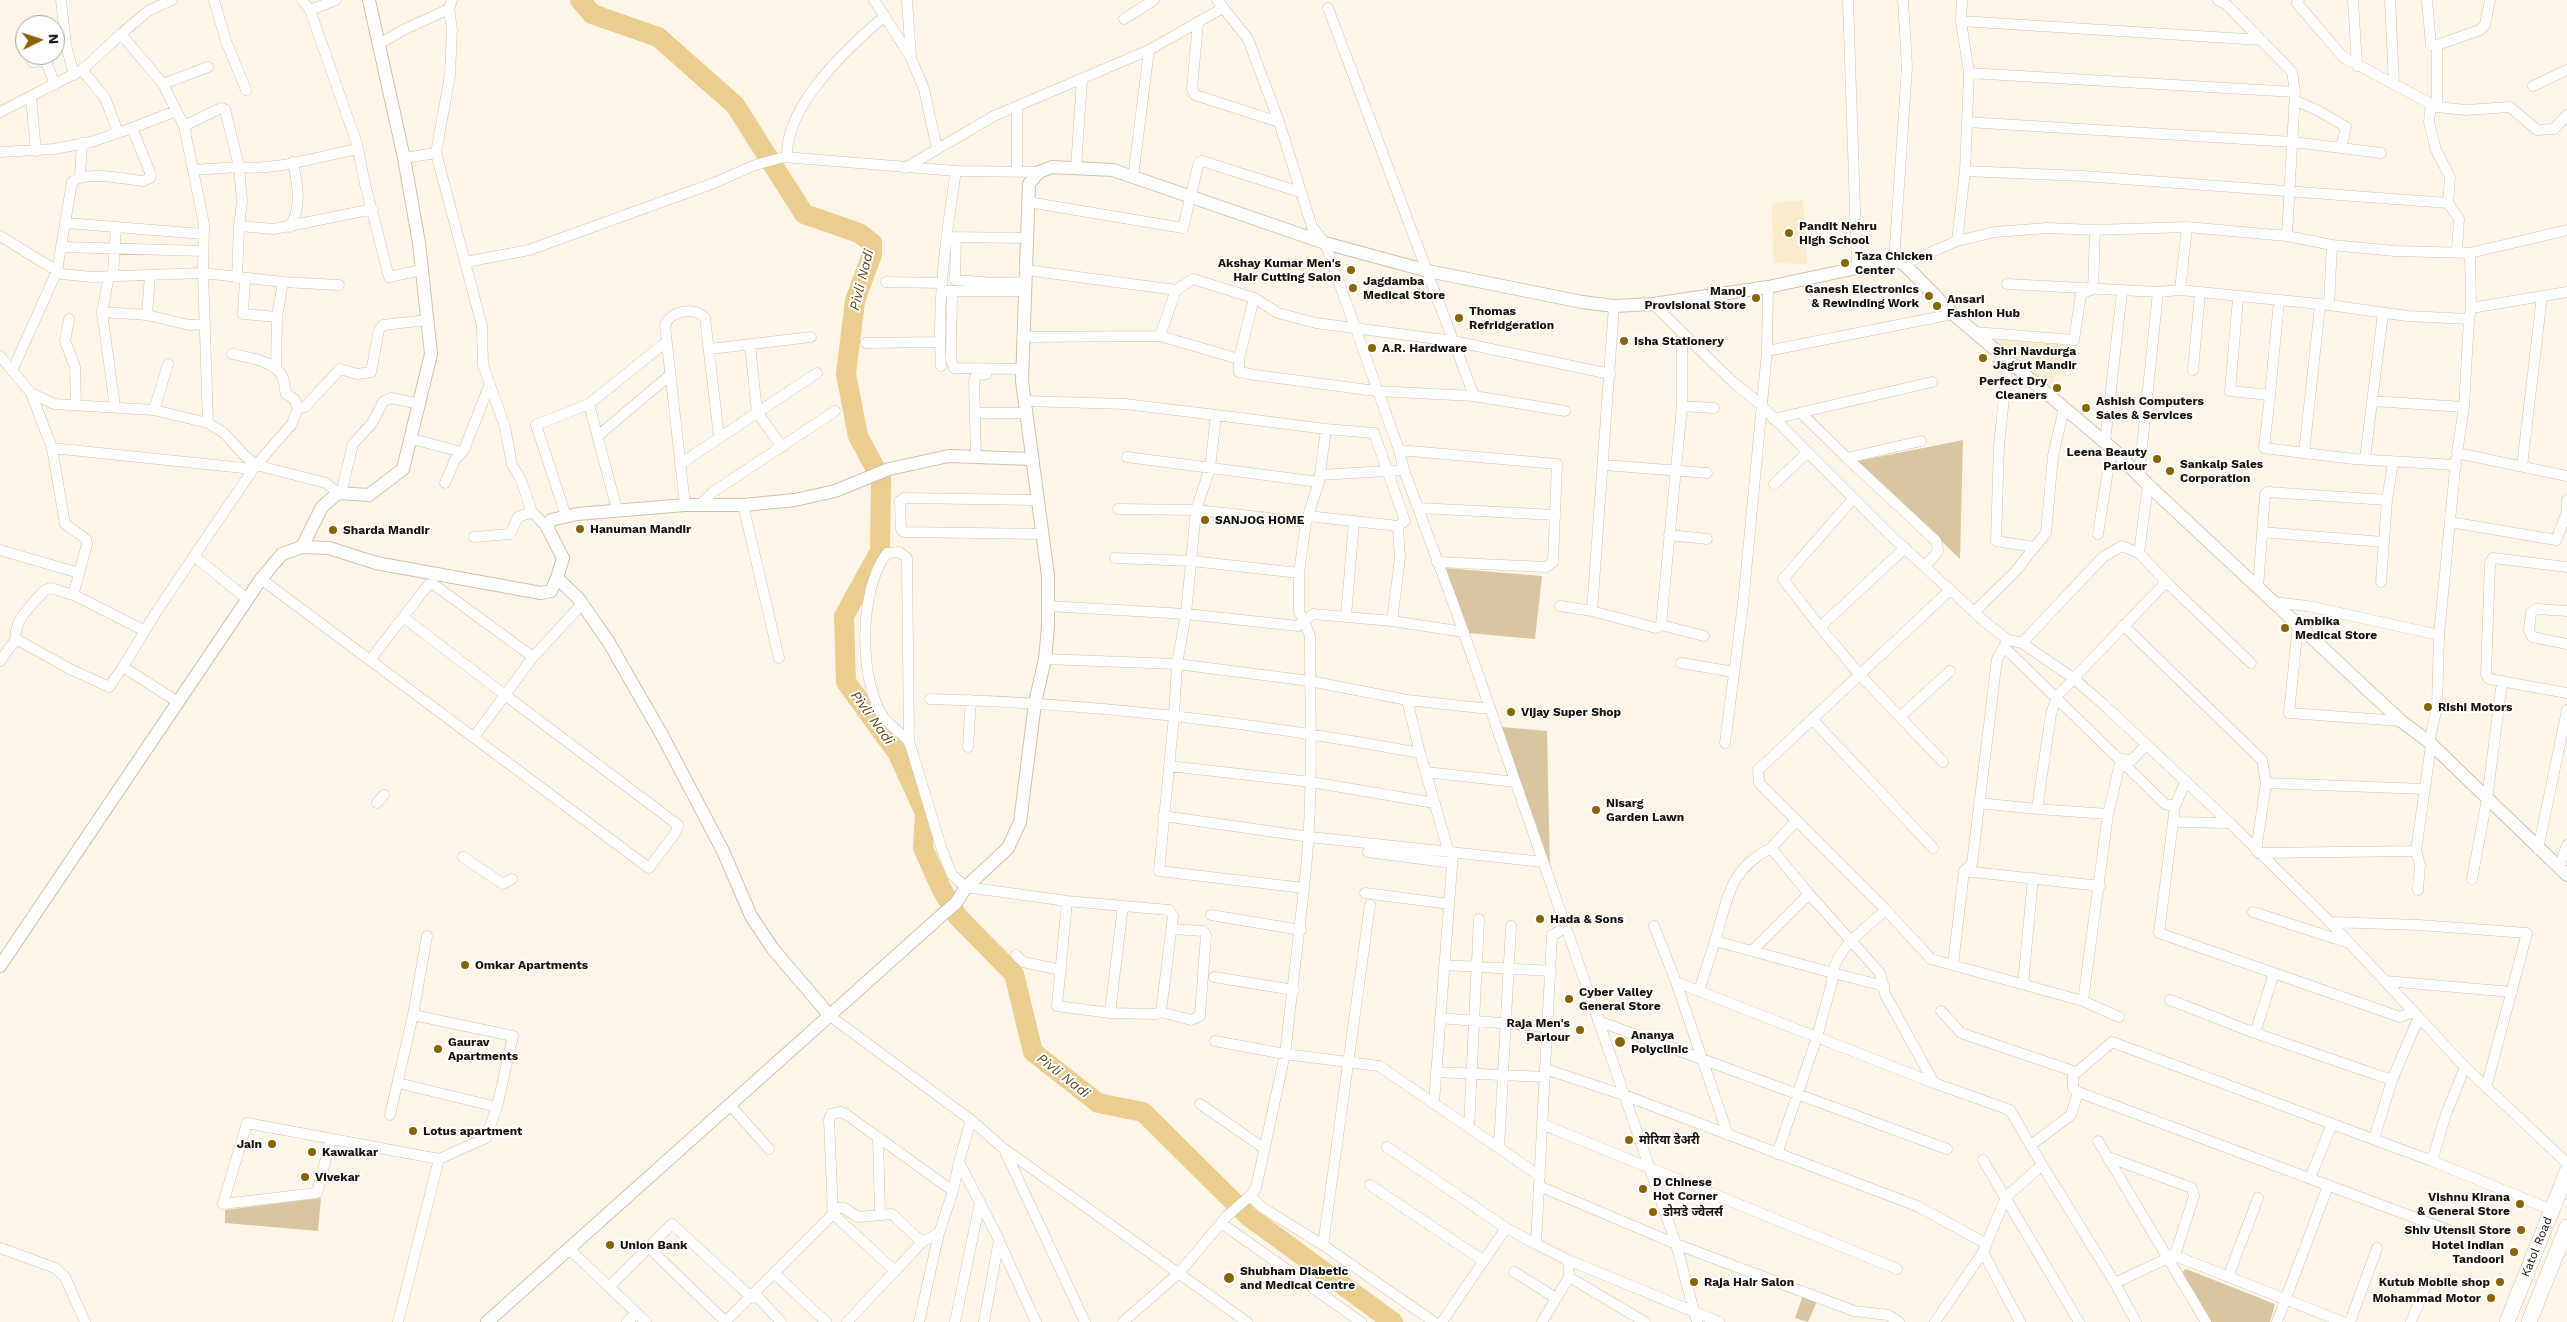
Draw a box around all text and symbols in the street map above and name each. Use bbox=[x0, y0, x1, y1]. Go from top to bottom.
north arrow bbox=[15, 15, 65, 65]
text: N bbox=[46, 33, 62, 45]
place label: Pandit Nehru High School bbox=[1799, 219, 1877, 247]
marker: Pandit Nehru High School bbox=[1783, 227, 1795, 239]
water label: Pivli Nadi bbox=[846, 248, 878, 312]
place label: Taza Chicken Center bbox=[1855, 249, 1933, 277]
place label: Akshay Kumar Men's Hair Cutting Salon bbox=[1218, 256, 1341, 284]
marker: Taza Chicken Center bbox=[1839, 257, 1851, 269]
marker: Akshay Kumar Men's Hair Cutting Salon bbox=[1345, 264, 1357, 276]
place label: Jagdamba Medical Store bbox=[1363, 274, 1445, 302]
marker: Jagdamba Medical Store bbox=[1347, 282, 1359, 294]
place label: Ganesh Electronics & Rewinding Work bbox=[1805, 282, 1919, 310]
place label: Manoj Provisional Store bbox=[1645, 284, 1746, 312]
marker: Ganesh Electronics & Rewinding Work bbox=[1923, 290, 1935, 302]
marker: Manoj Provisional Store bbox=[1750, 292, 1762, 304]
place label: Ansari Fashion Hub bbox=[1947, 292, 2020, 320]
marker: Ansari Fashion Hub bbox=[1931, 300, 1943, 312]
place label: Thomas Refridgeration bbox=[1469, 304, 1554, 332]
marker: Thomas Refridgeration bbox=[1453, 312, 1465, 324]
place label: Isha Stationery bbox=[1634, 334, 1724, 348]
marker: Isha Stationery bbox=[1618, 335, 1630, 347]
place label: A.R. Hardware bbox=[1382, 341, 1467, 355]
marker: A.R. Hardware bbox=[1366, 342, 1378, 354]
place label: Shri Navdurga Jagrut Mandir bbox=[1993, 344, 2077, 372]
marker: Shri Navdurga Jagrut Mandir bbox=[1977, 352, 1989, 364]
place label: Perfect Dry Cleaners bbox=[1979, 374, 2047, 402]
marker: Perfect Dry Cleaners bbox=[2051, 382, 2063, 394]
place label: Ashish Computers Sales & Services bbox=[2096, 394, 2204, 422]
marker: Ashish Computers Sales & Services bbox=[2080, 402, 2092, 414]
place label: Leena Beauty Parlour bbox=[2067, 445, 2147, 473]
marker: Leena Beauty Parlour bbox=[2151, 453, 2163, 465]
place label: Sankalp Sales Corporation bbox=[2180, 457, 2263, 485]
marker: Sankalp Sales Corporation bbox=[2164, 465, 2176, 477]
place label: SANJOG HOME bbox=[1215, 513, 1304, 527]
marker: SANJOG HOME bbox=[1199, 514, 1211, 526]
place label: Hanuman Mandir bbox=[590, 522, 691, 536]
place label: Sharda Mandir bbox=[343, 523, 430, 537]
marker: Hanuman Mandir bbox=[574, 523, 586, 535]
marker: Sharda Mandir bbox=[327, 524, 339, 536]
place label: Ambika Medical Store bbox=[2295, 614, 2377, 642]
marker: Ambika Medical Store bbox=[2279, 622, 2291, 634]
water label: Pivli Nadi bbox=[847, 688, 897, 748]
place label: Rishi Motors bbox=[2438, 700, 2512, 714]
marker: Rishi Motors bbox=[2422, 701, 2434, 713]
place label: Vijay Super Shop bbox=[1521, 705, 1621, 719]
marker: Vijay Super Shop bbox=[1505, 706, 1517, 718]
place label: Nisarg Garden Lawn bbox=[1606, 796, 1684, 824]
marker: Nisarg Garden Lawn bbox=[1590, 804, 1602, 816]
place label: Hada & Sons bbox=[1550, 912, 1624, 926]
marker: Hada & Sons bbox=[1534, 913, 1546, 925]
place label: Omkar Apartments bbox=[475, 958, 588, 972]
marker: Omkar Apartments bbox=[459, 959, 471, 971]
place label: Cyber Valley General Store bbox=[1579, 985, 1661, 1013]
marker: Cyber Valley General Store bbox=[1563, 993, 1575, 1005]
place label: Raja Men's Parlour bbox=[1506, 1016, 1570, 1044]
marker: Raja Men's Parlour bbox=[1574, 1024, 1586, 1036]
place label: Ananya Polyclinic bbox=[1631, 1028, 1688, 1056]
place label: Gaurav Apartments bbox=[448, 1035, 518, 1063]
marker: Ananya Polyclinic bbox=[1613, 1035, 1627, 1049]
marker: Gaurav Apartments bbox=[432, 1043, 444, 1055]
water label: Pivli Nadi bbox=[1033, 1050, 1093, 1102]
place label: Lotus apartment bbox=[423, 1124, 522, 1138]
marker: Lotus apartment bbox=[407, 1125, 419, 1137]
place label: मोरिया डेअरी bbox=[1639, 1133, 1700, 1147]
marker: मोरिया डेअरी bbox=[1623, 1134, 1635, 1146]
place label: Jain bbox=[237, 1137, 262, 1151]
marker: Jain bbox=[266, 1138, 278, 1150]
place label: Kawalkar bbox=[322, 1145, 378, 1159]
marker: Kawalkar bbox=[306, 1146, 318, 1158]
place label: Vivekar bbox=[315, 1170, 360, 1184]
marker: Vivekar bbox=[299, 1171, 311, 1183]
place label: D Chinese Hot Corner bbox=[1653, 1175, 1718, 1203]
marker: D Chinese Hot Corner bbox=[1637, 1183, 1649, 1195]
place label: Vishnu Kirana & General Store bbox=[2417, 1190, 2510, 1218]
marker: Vishnu Kirana & General Store bbox=[2514, 1198, 2526, 1210]
place label: डोमडे ज्वेलर्स bbox=[1663, 1205, 1723, 1219]
marker: डोमडे ज्वेलर्स bbox=[1647, 1206, 1659, 1218]
street label: Katol Road bbox=[2518, 1215, 2556, 1279]
place label: Shiv Utensil Store bbox=[2405, 1223, 2511, 1237]
marker: Shiv Utensil Store bbox=[2515, 1224, 2527, 1236]
place label: Union Bank bbox=[620, 1238, 688, 1252]
place label: Hotel Indian Tandoori bbox=[2432, 1238, 2504, 1266]
marker: Union Bank bbox=[604, 1239, 616, 1251]
marker: Hotel Indian Tandoori bbox=[2508, 1246, 2520, 1258]
place label: Shubham Diabetic and Medical Centre bbox=[1240, 1264, 1355, 1292]
marker: Shubham Diabetic and Medical Centre bbox=[1222, 1271, 1236, 1285]
place label: Raja Hair Salon bbox=[1704, 1275, 1794, 1289]
place label: Kutub Mobile shop bbox=[2379, 1275, 2490, 1289]
marker: Raja Hair Salon bbox=[1688, 1276, 1700, 1288]
marker: Kutub Mobile shop bbox=[2494, 1276, 2506, 1288]
place label: Mohammad Motor bbox=[2372, 1291, 2481, 1305]
marker: Mohammad Motor bbox=[2485, 1292, 2497, 1304]

